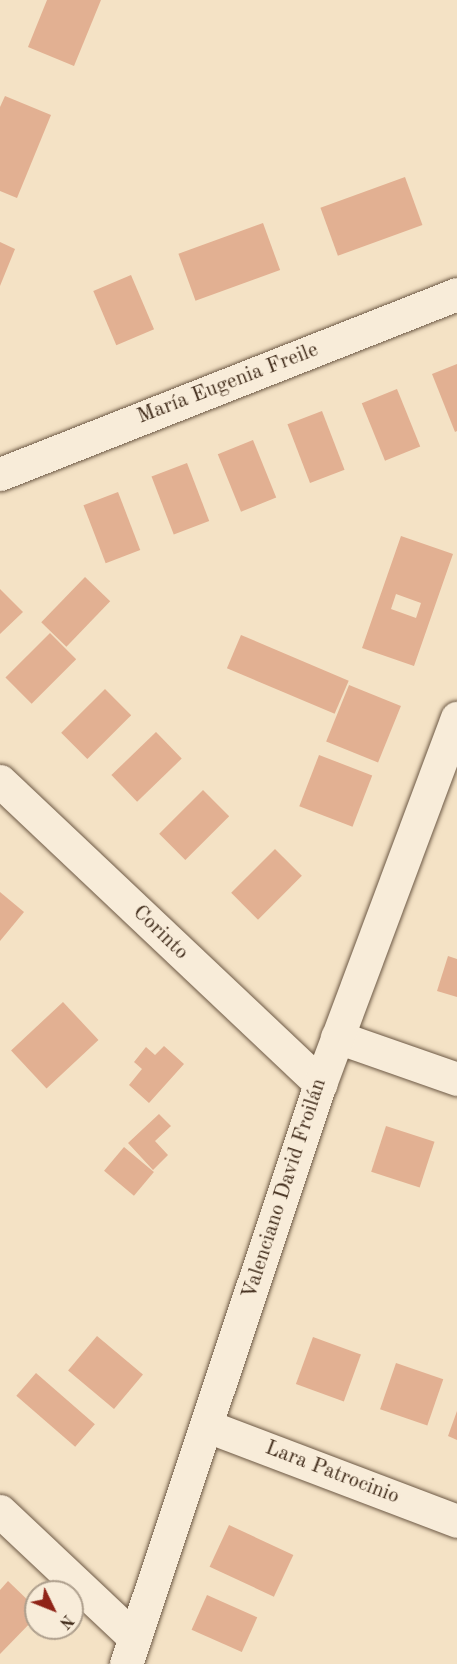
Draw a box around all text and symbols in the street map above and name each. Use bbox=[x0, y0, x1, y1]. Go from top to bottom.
street label: María Eugenia Freile bbox=[134, 338, 322, 430]
street label: Corinto bbox=[127, 900, 193, 966]
street label: Valenciano David Froilán bbox=[237, 1076, 333, 1302]
street label: Lara Patrocinio bbox=[261, 1436, 403, 1510]
north arrow bbox=[24, 1580, 84, 1640]
text: N bbox=[56, 1611, 76, 1631]

